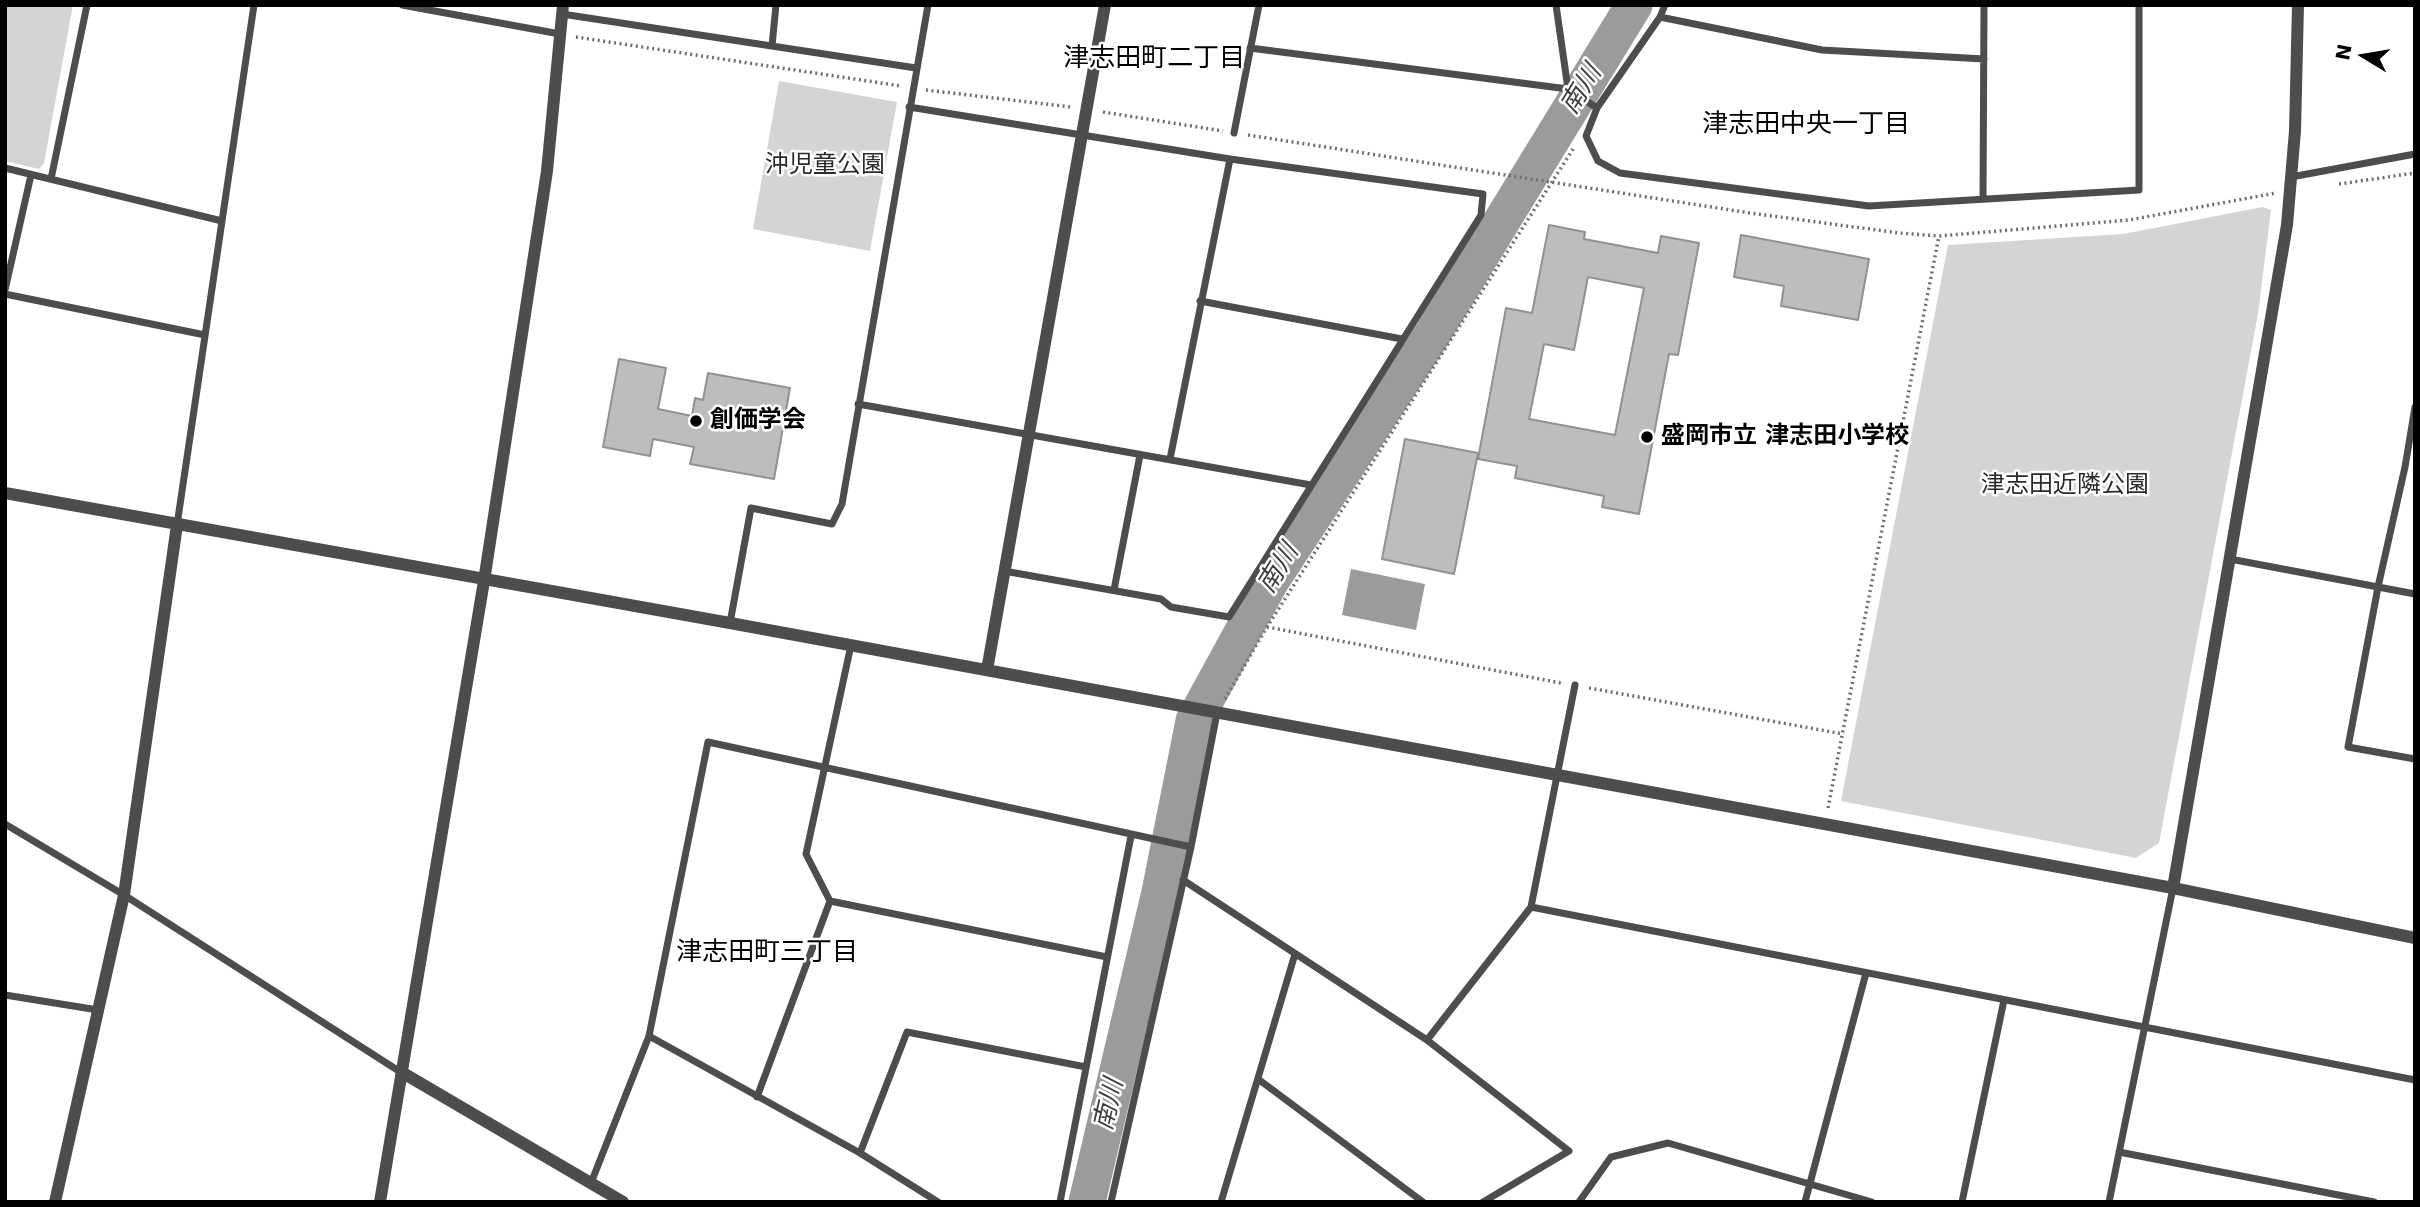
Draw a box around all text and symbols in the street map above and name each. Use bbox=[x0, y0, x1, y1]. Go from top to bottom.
north arrow bbox=[2329, 21, 2399, 91]
text: N bbox=[2331, 42, 2356, 62]
district label: 津志田町二丁目 bbox=[1063, 43, 1245, 75]
water label: 南川 bbox=[1555, 60, 1609, 120]
district label: 津志田中央一丁目 bbox=[1702, 109, 1910, 141]
park label: 沖児童公園 bbox=[765, 152, 885, 180]
place label: 創価学会 bbox=[710, 407, 806, 435]
marker: 創価学会 bbox=[688, 413, 704, 429]
place label: 盛岡市立 津志田小学校 bbox=[1661, 423, 1909, 451]
marker: 盛岡市立 津志田小学校 bbox=[1639, 429, 1655, 445]
park label: 津志田近隣公園 bbox=[1981, 472, 2149, 500]
water label: 南川 bbox=[1252, 539, 1306, 599]
district label: 津志田町三丁目 bbox=[676, 937, 858, 969]
water label: 南川 bbox=[1089, 1076, 1131, 1134]

